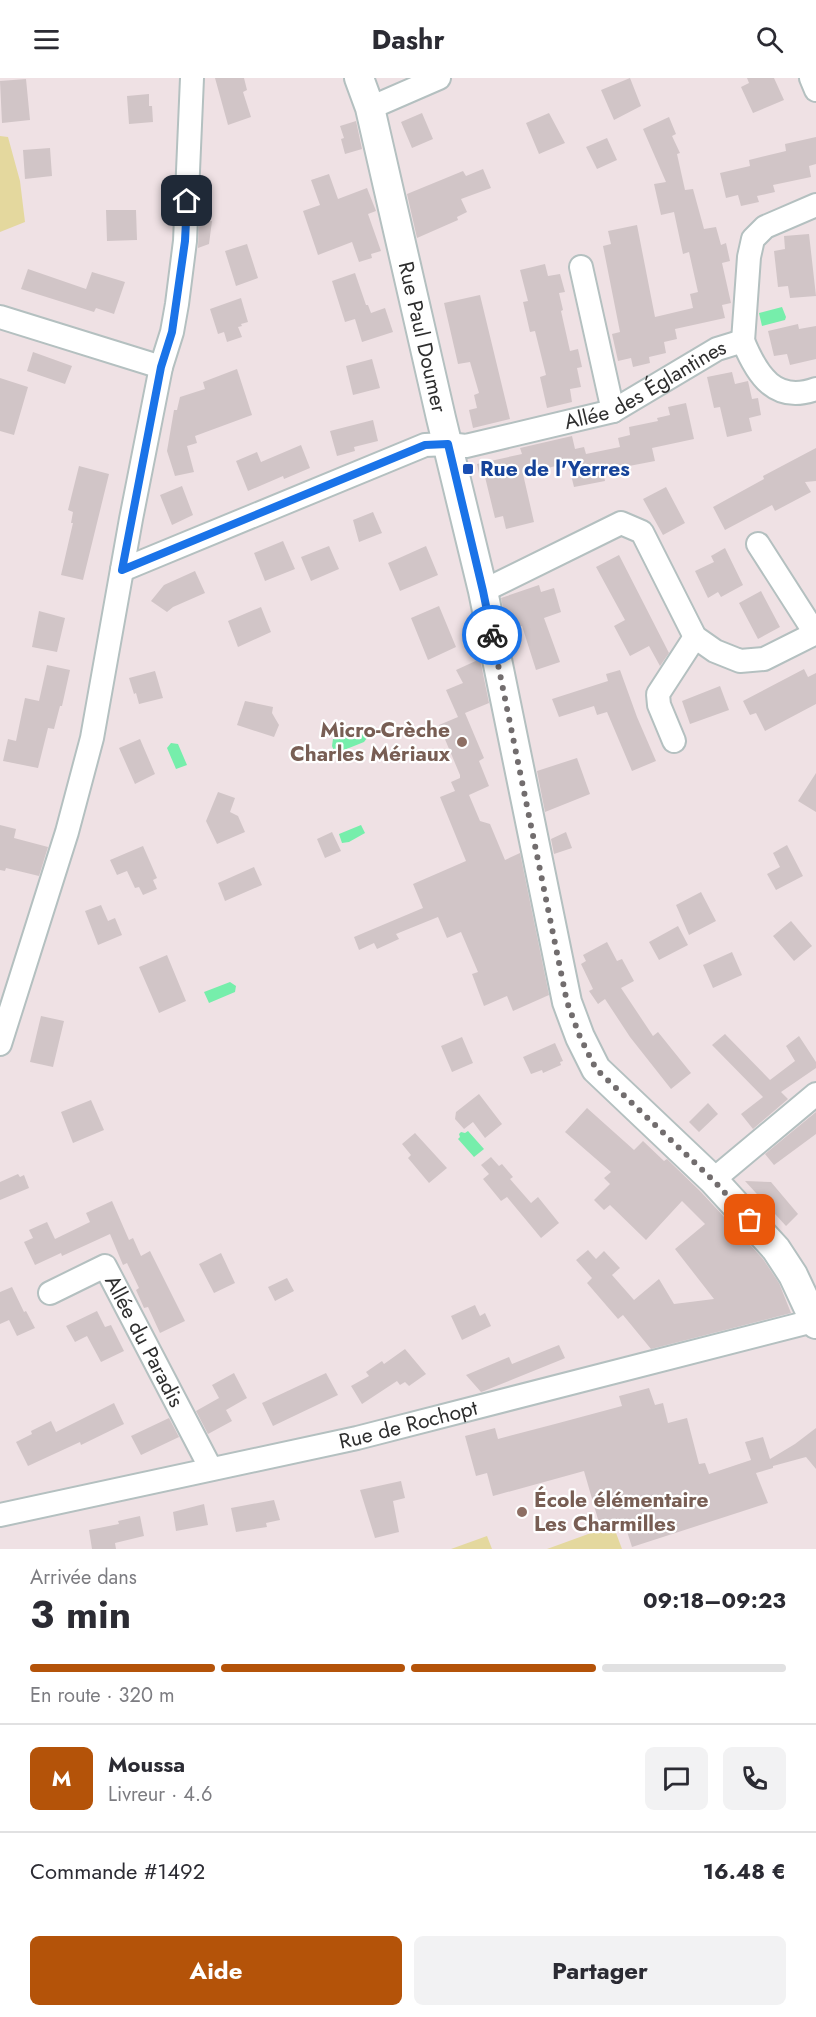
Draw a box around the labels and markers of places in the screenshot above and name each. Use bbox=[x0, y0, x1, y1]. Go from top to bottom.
pin bbox=[161, 175, 212, 226]
place label: Rue de l'Yerres bbox=[480, 454, 630, 484]
marker: Rue de l'Yerres bbox=[461, 462, 475, 476]
place label: Micro-Crèche Charles Mériaux bbox=[290, 715, 451, 769]
marker: Micro-Crèche Charles Mériaux bbox=[455, 735, 469, 749]
pin bbox=[724, 1194, 775, 1245]
place label: École élémentaire Les Charmilles bbox=[534, 1485, 709, 1539]
marker: École élémentaire Les Charmilles bbox=[515, 1505, 529, 1519]

